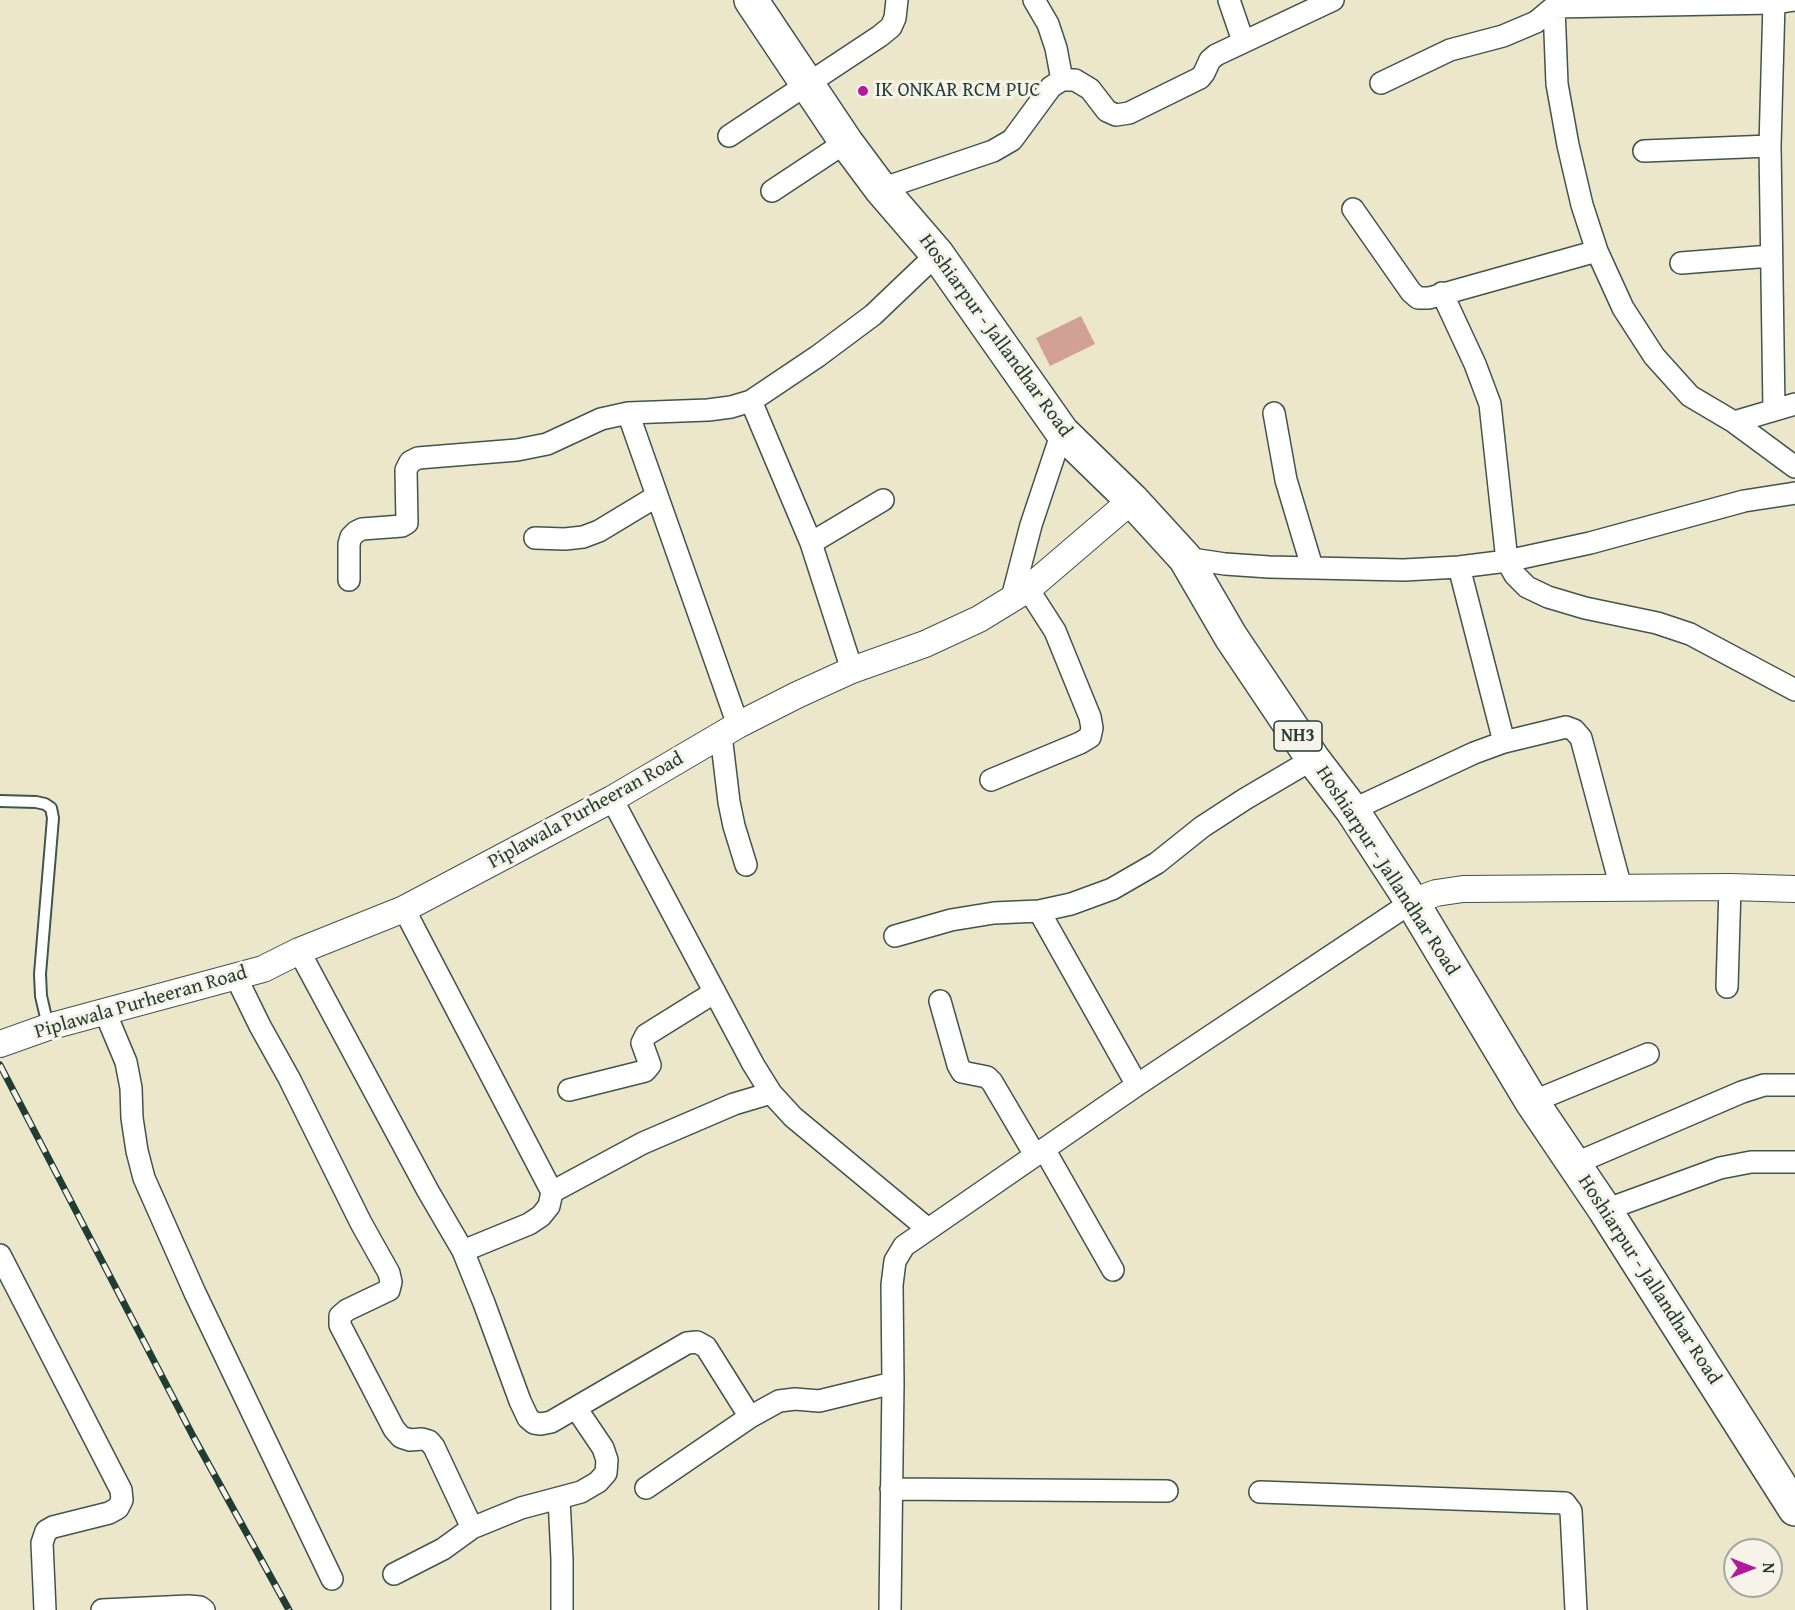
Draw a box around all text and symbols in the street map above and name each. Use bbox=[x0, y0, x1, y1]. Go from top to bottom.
place label: IK ONKAR RCM PUC bbox=[875, 79, 1040, 103]
marker: IK ONKAR RCM PUC bbox=[856, 84, 870, 98]
street label: Hoshiarpur - Jallandhar Road bbox=[913, 230, 1077, 442]
road number: NH3 bbox=[1274, 721, 1322, 751]
street label: Piplawala Purheeran Road bbox=[484, 747, 688, 875]
street label: Hoshiarpur - Jallandhar Road bbox=[1310, 762, 1464, 980]
street label: Piplawala Purheeran Road bbox=[32, 961, 250, 1045]
street label: Hoshiarpur - Jallandhar Road bbox=[1572, 1171, 1726, 1389]
north arrow bbox=[1723, 1538, 1783, 1598]
text: N bbox=[1757, 1563, 1781, 1573]

